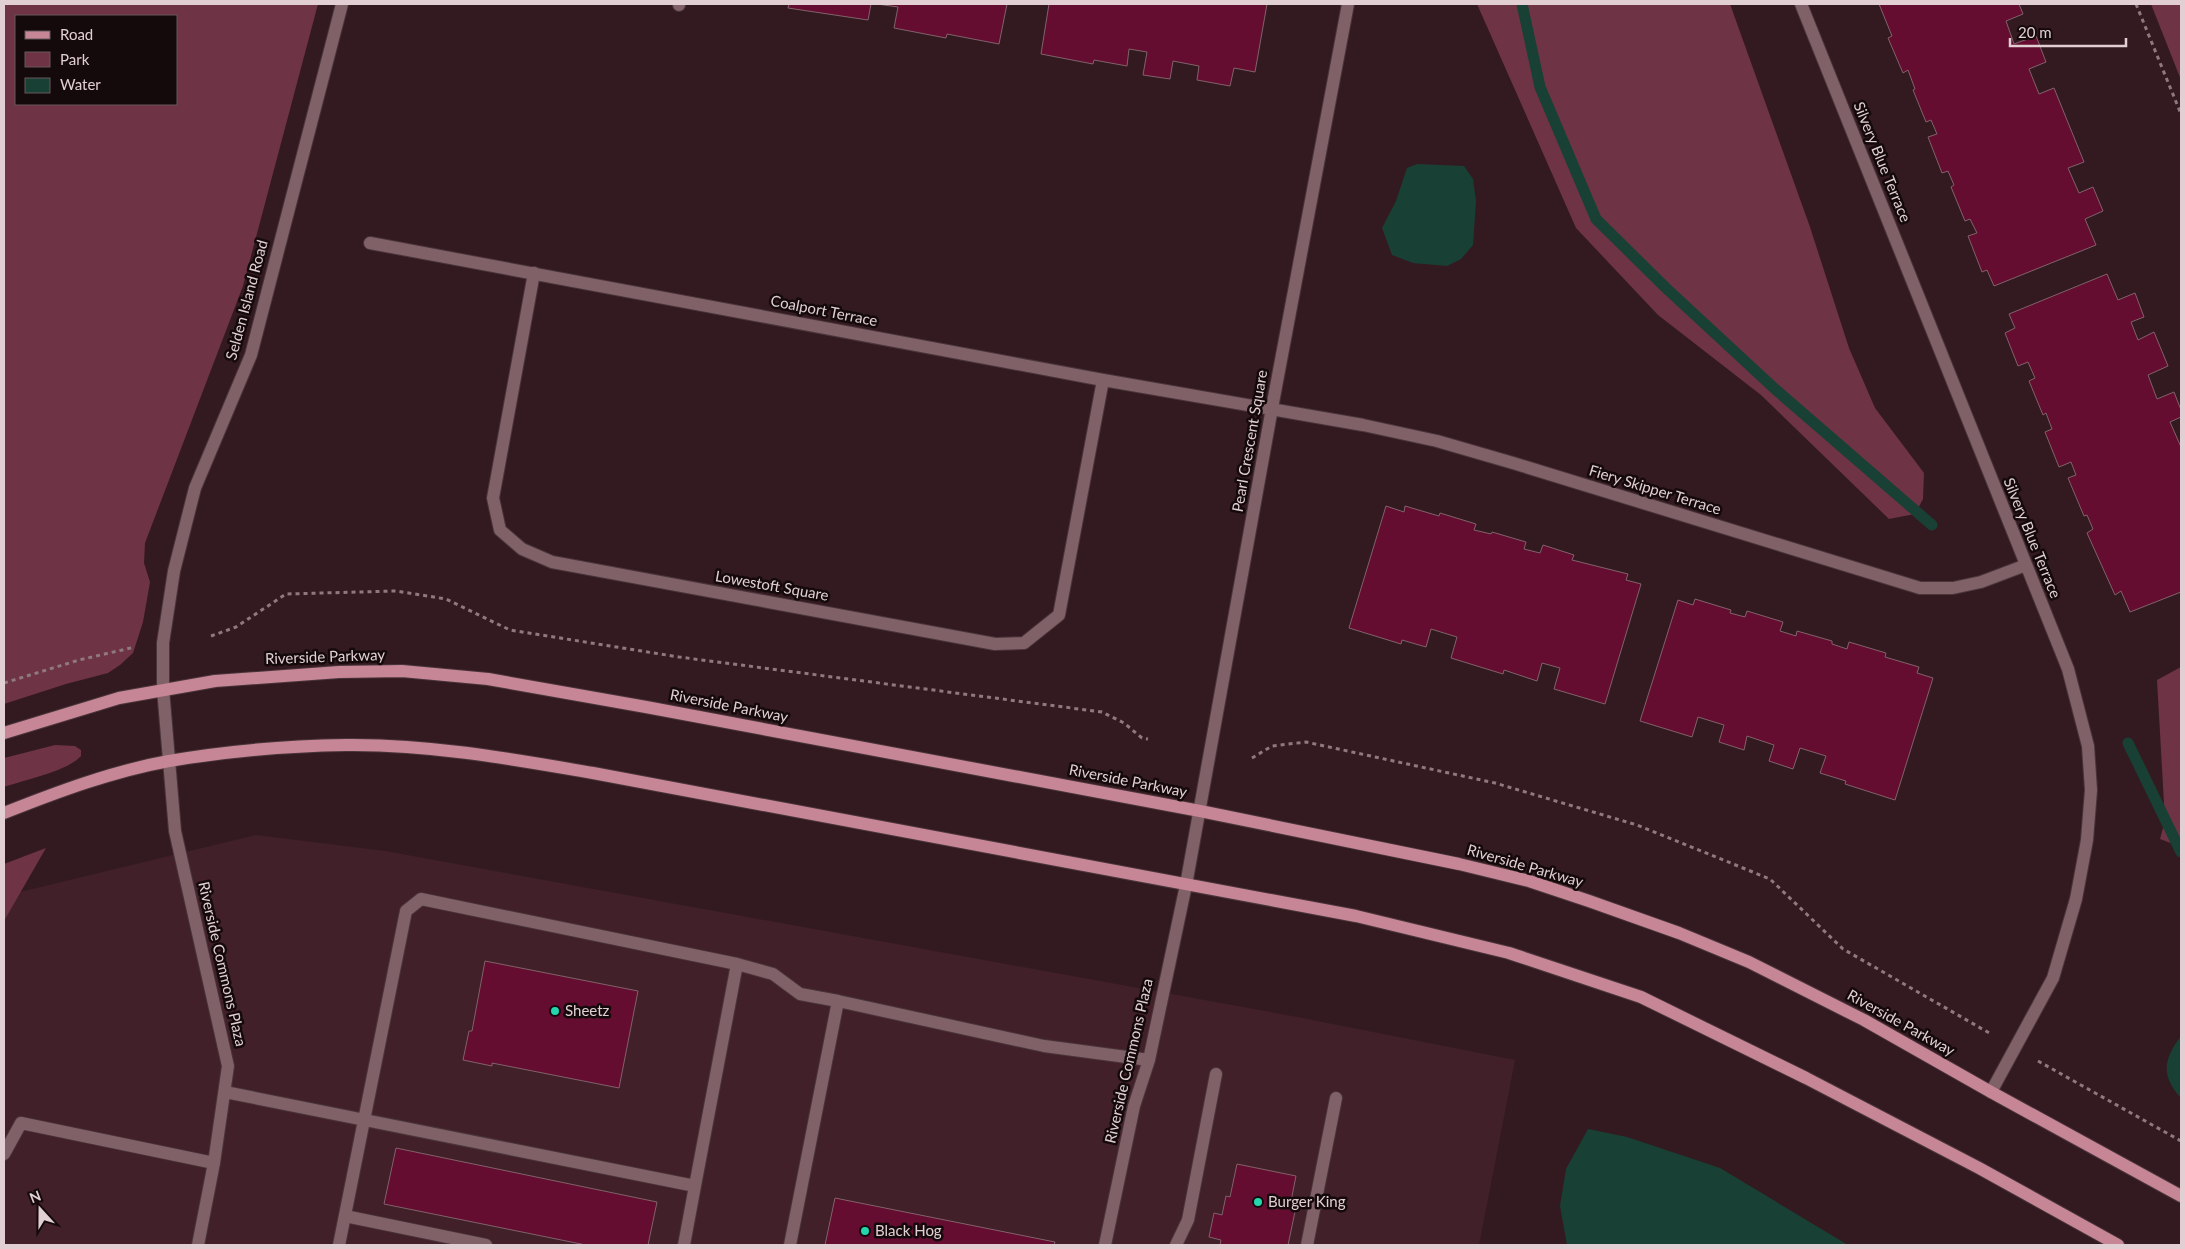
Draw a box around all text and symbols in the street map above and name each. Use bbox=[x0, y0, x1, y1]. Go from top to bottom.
legend bbox=[15, 15, 178, 105]
scale bar bbox=[2010, 15, 2126, 47]
text: 20 m bbox=[2018, 23, 2052, 41]
text: Road bbox=[60, 25, 93, 43]
text: Park bbox=[60, 50, 90, 68]
text: Water bbox=[60, 75, 101, 93]
street label: Silvery Blue Terrace bbox=[1851, 99, 1915, 225]
street label: Selden Island Road bbox=[221, 238, 271, 362]
street label: Coalport Terrace bbox=[769, 291, 879, 329]
street label: Pearl Crescent Square bbox=[1228, 368, 1270, 513]
street label: Fiery Skipper Terrace bbox=[1587, 460, 1724, 518]
street label: Silvery Blue Terrace bbox=[2001, 475, 2065, 601]
street label: Lowestoft Square bbox=[714, 566, 830, 604]
street label: Riverside Parkway bbox=[265, 645, 386, 667]
street label: Riverside Parkway bbox=[669, 685, 790, 725]
street label: Riverside Parkway bbox=[1068, 760, 1189, 800]
street label: Riverside Parkway bbox=[1465, 840, 1586, 890]
street label: Riverside Commons Plaza bbox=[195, 880, 251, 1048]
street label: Riverside Commons Plaza bbox=[1100, 977, 1156, 1145]
street label: Riverside Parkway bbox=[1845, 985, 1959, 1059]
place label: Sheetz bbox=[565, 1001, 610, 1019]
marker: Sheetz bbox=[549, 1005, 561, 1017]
north arrow bbox=[15, 1184, 65, 1234]
text: N bbox=[27, 1187, 43, 1206]
place label: Burger King bbox=[1268, 1192, 1346, 1210]
marker: Burger King bbox=[1252, 1196, 1264, 1208]
place label: Black Hog bbox=[875, 1221, 942, 1239]
marker: Black Hog bbox=[859, 1225, 871, 1237]

